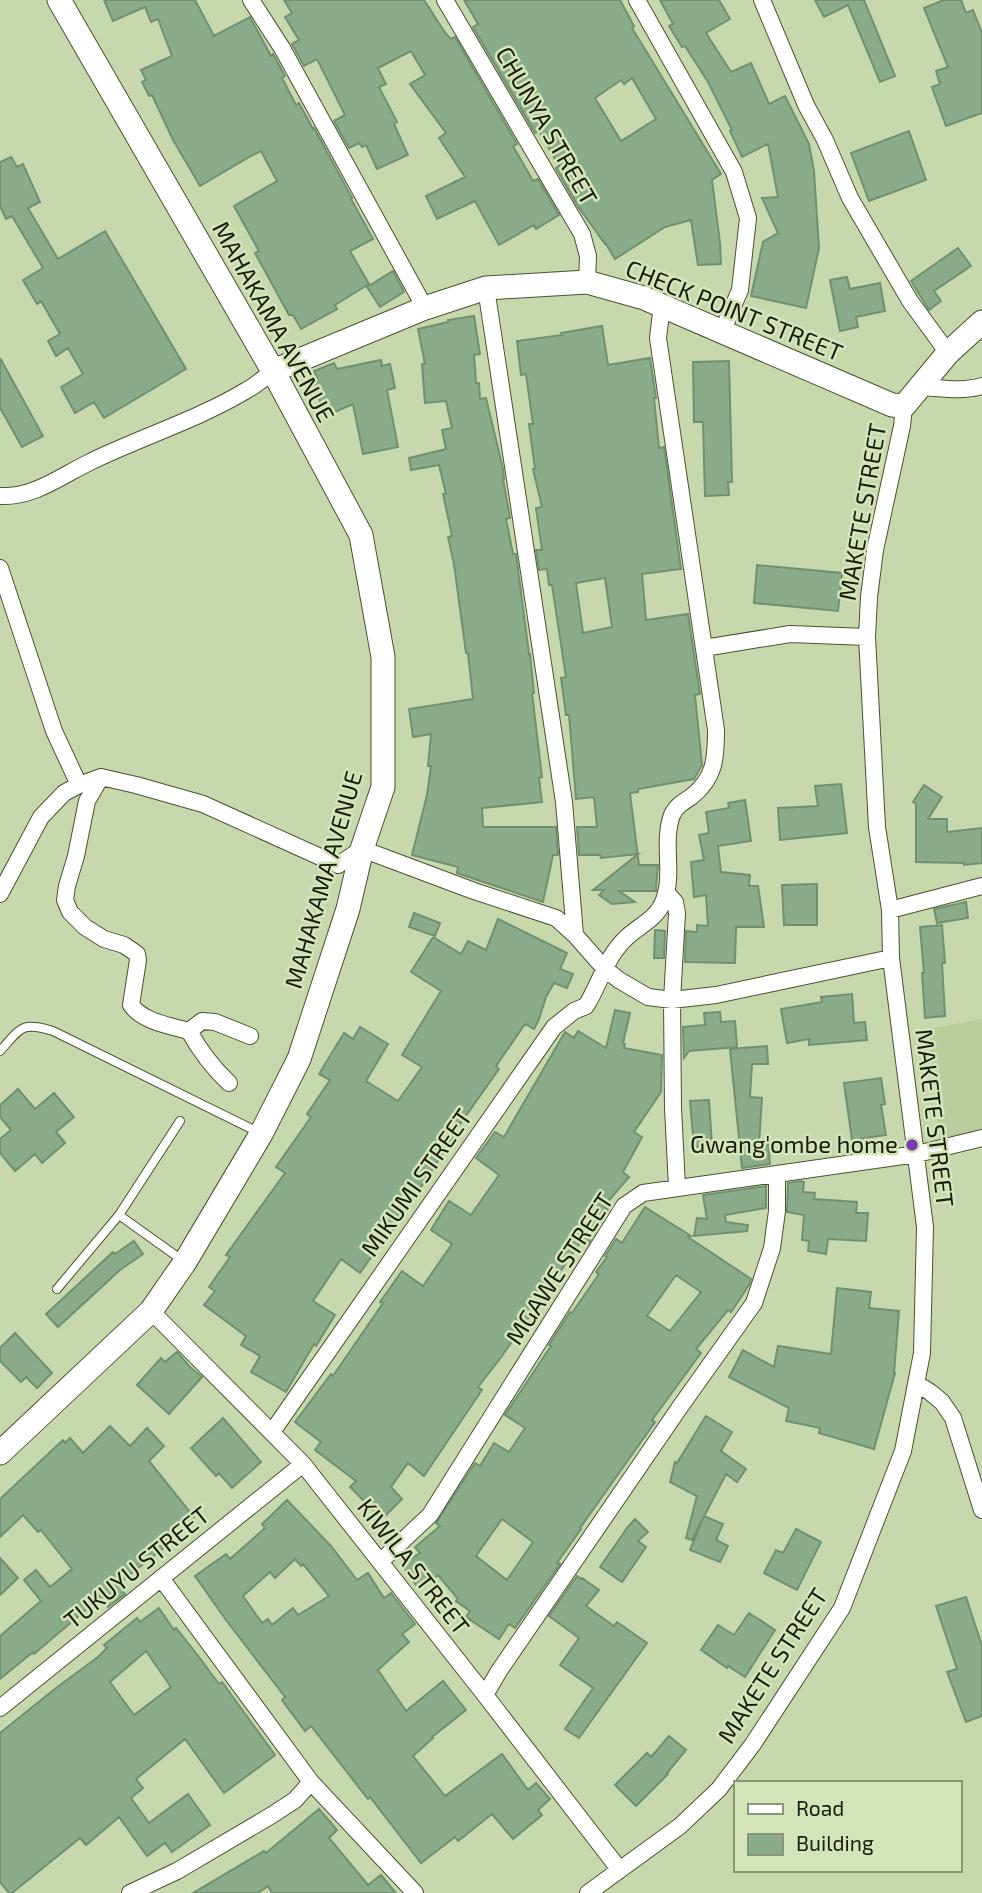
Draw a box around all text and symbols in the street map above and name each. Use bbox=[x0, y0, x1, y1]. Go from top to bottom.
street label: CHUNYA STREET bbox=[490, 41, 604, 210]
street label: MAHAKAMA AVENUE bbox=[207, 216, 341, 427]
street label: CHECK POINT STREET bbox=[622, 253, 847, 366]
street label: MAKETE STREET bbox=[832, 421, 891, 603]
street label: MAHAKAMA AVENUE bbox=[278, 768, 367, 992]
street label: MAKETE STREET bbox=[910, 1027, 961, 1209]
street label: MIKUMI STREET bbox=[354, 1103, 477, 1261]
place label: Gwang'ombe home bbox=[690, 1129, 898, 1158]
marker: Gwang'ombe home bbox=[904, 1137, 920, 1153]
street label: MGAWE STREET bbox=[499, 1187, 619, 1350]
street label: KIWILA STREET bbox=[352, 1492, 476, 1640]
street label: TUKUYU STREET bbox=[58, 1499, 214, 1634]
street label: MAKETE STREET bbox=[711, 1582, 833, 1748]
legend bbox=[734, 1781, 961, 1872]
text: Road bbox=[796, 1795, 844, 1820]
text: Building bbox=[796, 1830, 874, 1855]

